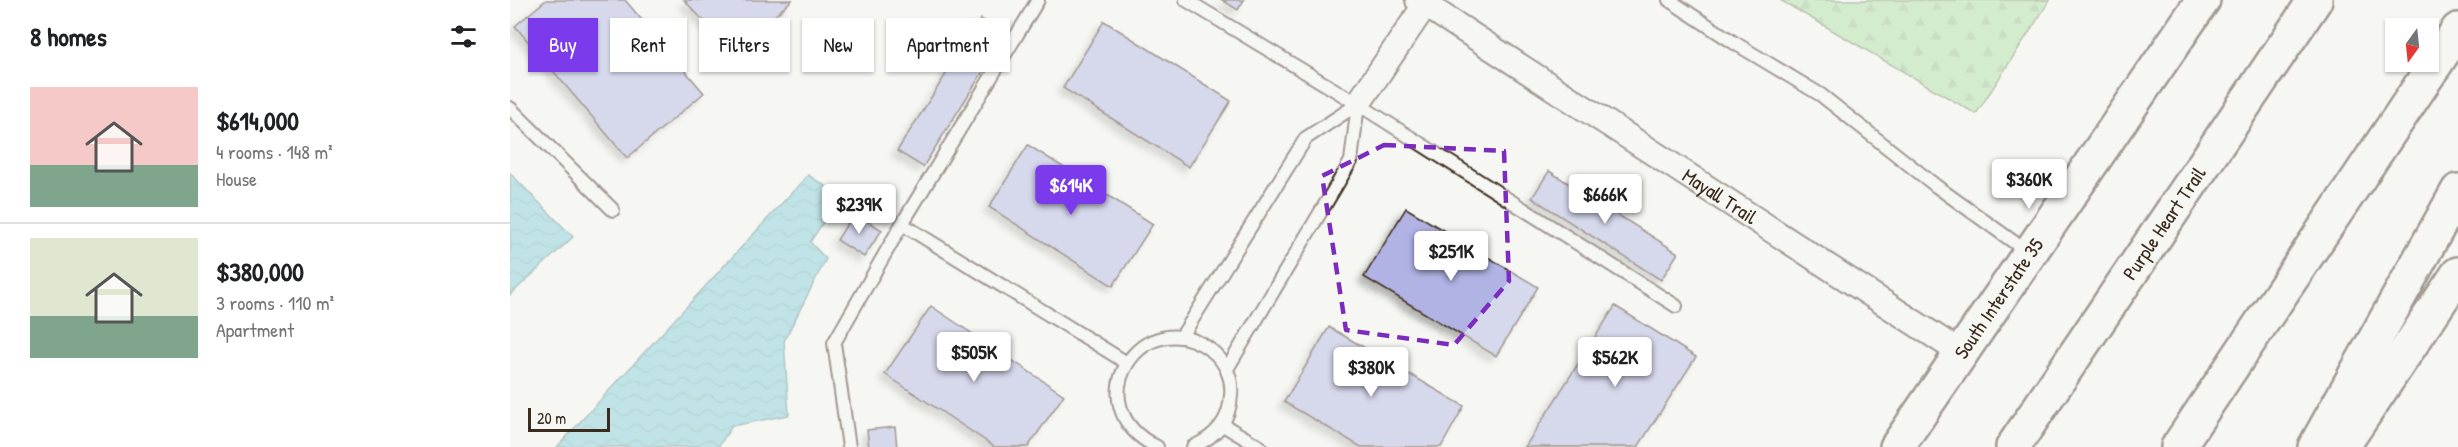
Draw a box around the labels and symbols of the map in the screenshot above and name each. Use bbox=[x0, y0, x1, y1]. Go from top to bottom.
north arrow bbox=[2385, 18, 2439, 72]
pin: $360K bbox=[1987, 159, 2071, 210]
street label: Purple Heart Trail bbox=[2116, 161, 2212, 285]
street label: Mayall Trail bbox=[1678, 162, 1763, 230]
pin: $614K bbox=[1029, 165, 1113, 216]
pin: $666K bbox=[1563, 174, 1647, 225]
pin: $239K bbox=[817, 184, 901, 235]
pin: $251K bbox=[1409, 231, 1493, 282]
street label: South Interstate 35 bbox=[1947, 232, 2049, 364]
pin: $505K bbox=[932, 332, 1016, 383]
pin: $562K bbox=[1573, 337, 1657, 388]
pin: $380K bbox=[1329, 347, 1413, 398]
scale bar bbox=[528, 405, 610, 432]

